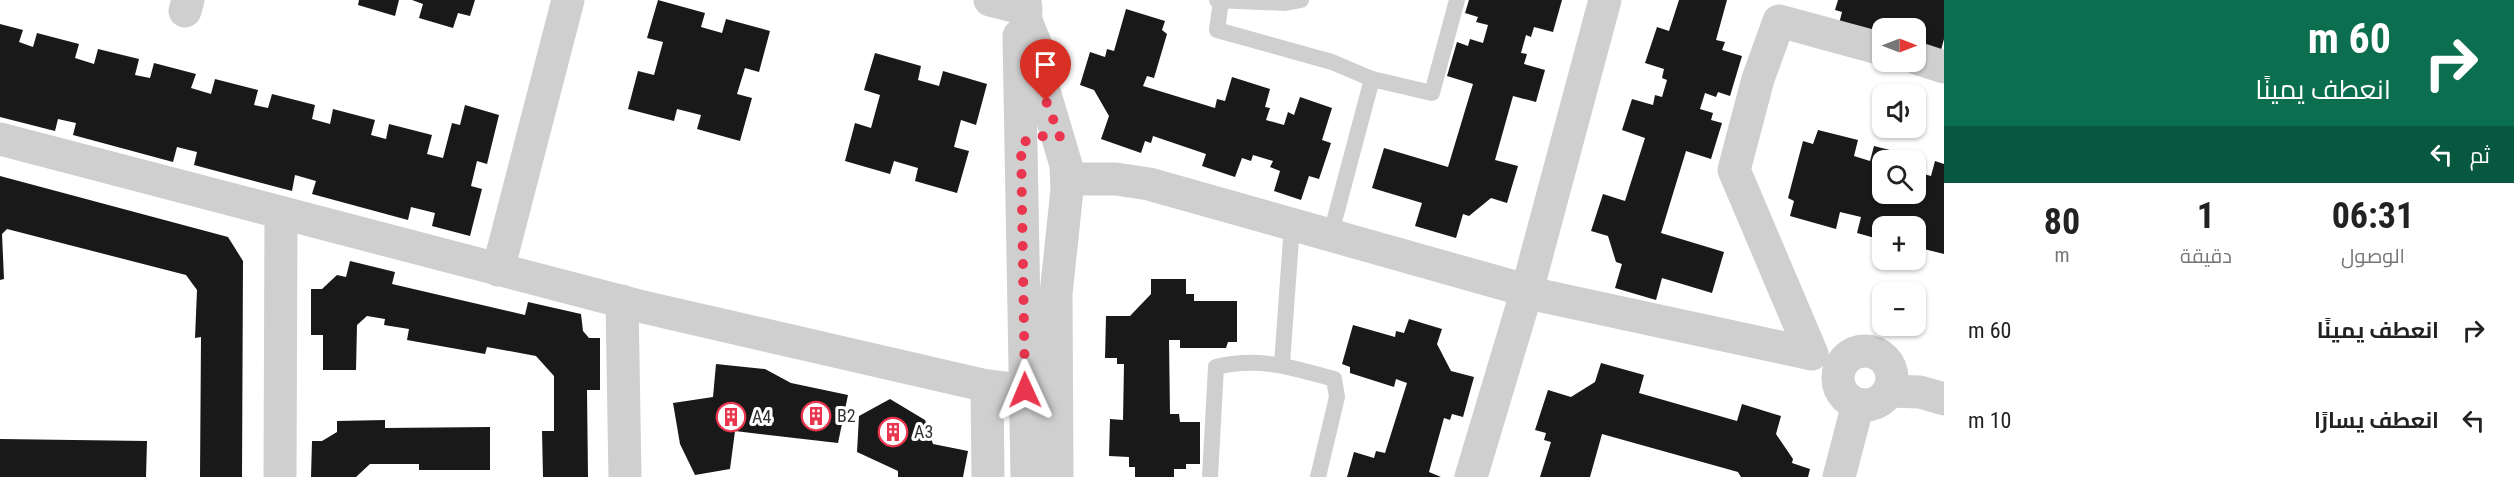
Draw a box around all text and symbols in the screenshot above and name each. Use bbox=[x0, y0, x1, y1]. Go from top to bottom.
text: 60 m bbox=[2308, 14, 2391, 63]
north arrow bbox=[1872, 18, 1926, 72]
map controls bbox=[1872, 18, 1926, 336]
icon: right bbox=[2412, 24, 2490, 102]
pin bbox=[1020, 39, 1071, 101]
icon: arrive bbox=[1029, 48, 1062, 81]
text: انعطف يمينًا bbox=[2255, 74, 2391, 106]
button: sound bbox=[1872, 84, 1926, 138]
icon: left bbox=[2425, 138, 2458, 171]
text: ثم bbox=[2470, 143, 2490, 168]
button: search bbox=[1872, 150, 1926, 204]
text: 1 bbox=[2197, 195, 2215, 237]
text: 06:31 bbox=[2332, 195, 2414, 237]
text: 80 bbox=[2044, 201, 2080, 243]
button: + bbox=[1872, 216, 1926, 270]
text: m bbox=[2054, 243, 2069, 267]
text: دقيقة bbox=[2180, 244, 2232, 268]
text: الوصول bbox=[2341, 244, 2405, 268]
button: − bbox=[1872, 282, 1926, 336]
icon: right bbox=[2457, 314, 2490, 347]
text: 60 m bbox=[1968, 318, 2011, 343]
text: انعطف يمينًا bbox=[2317, 318, 2439, 343]
position arrow bbox=[993, 358, 1057, 422]
building icon: B2 bbox=[800, 400, 832, 432]
building icon: A4 bbox=[715, 401, 747, 433]
icon: left bbox=[2457, 404, 2490, 437]
place label: B2 bbox=[837, 405, 856, 426]
place label: A4 bbox=[752, 406, 771, 427]
text: 10 m bbox=[1968, 408, 2011, 433]
text: انعطف يسارًا bbox=[2314, 408, 2439, 433]
building icon: A3 bbox=[877, 416, 909, 448]
place label: A3 bbox=[914, 421, 933, 442]

